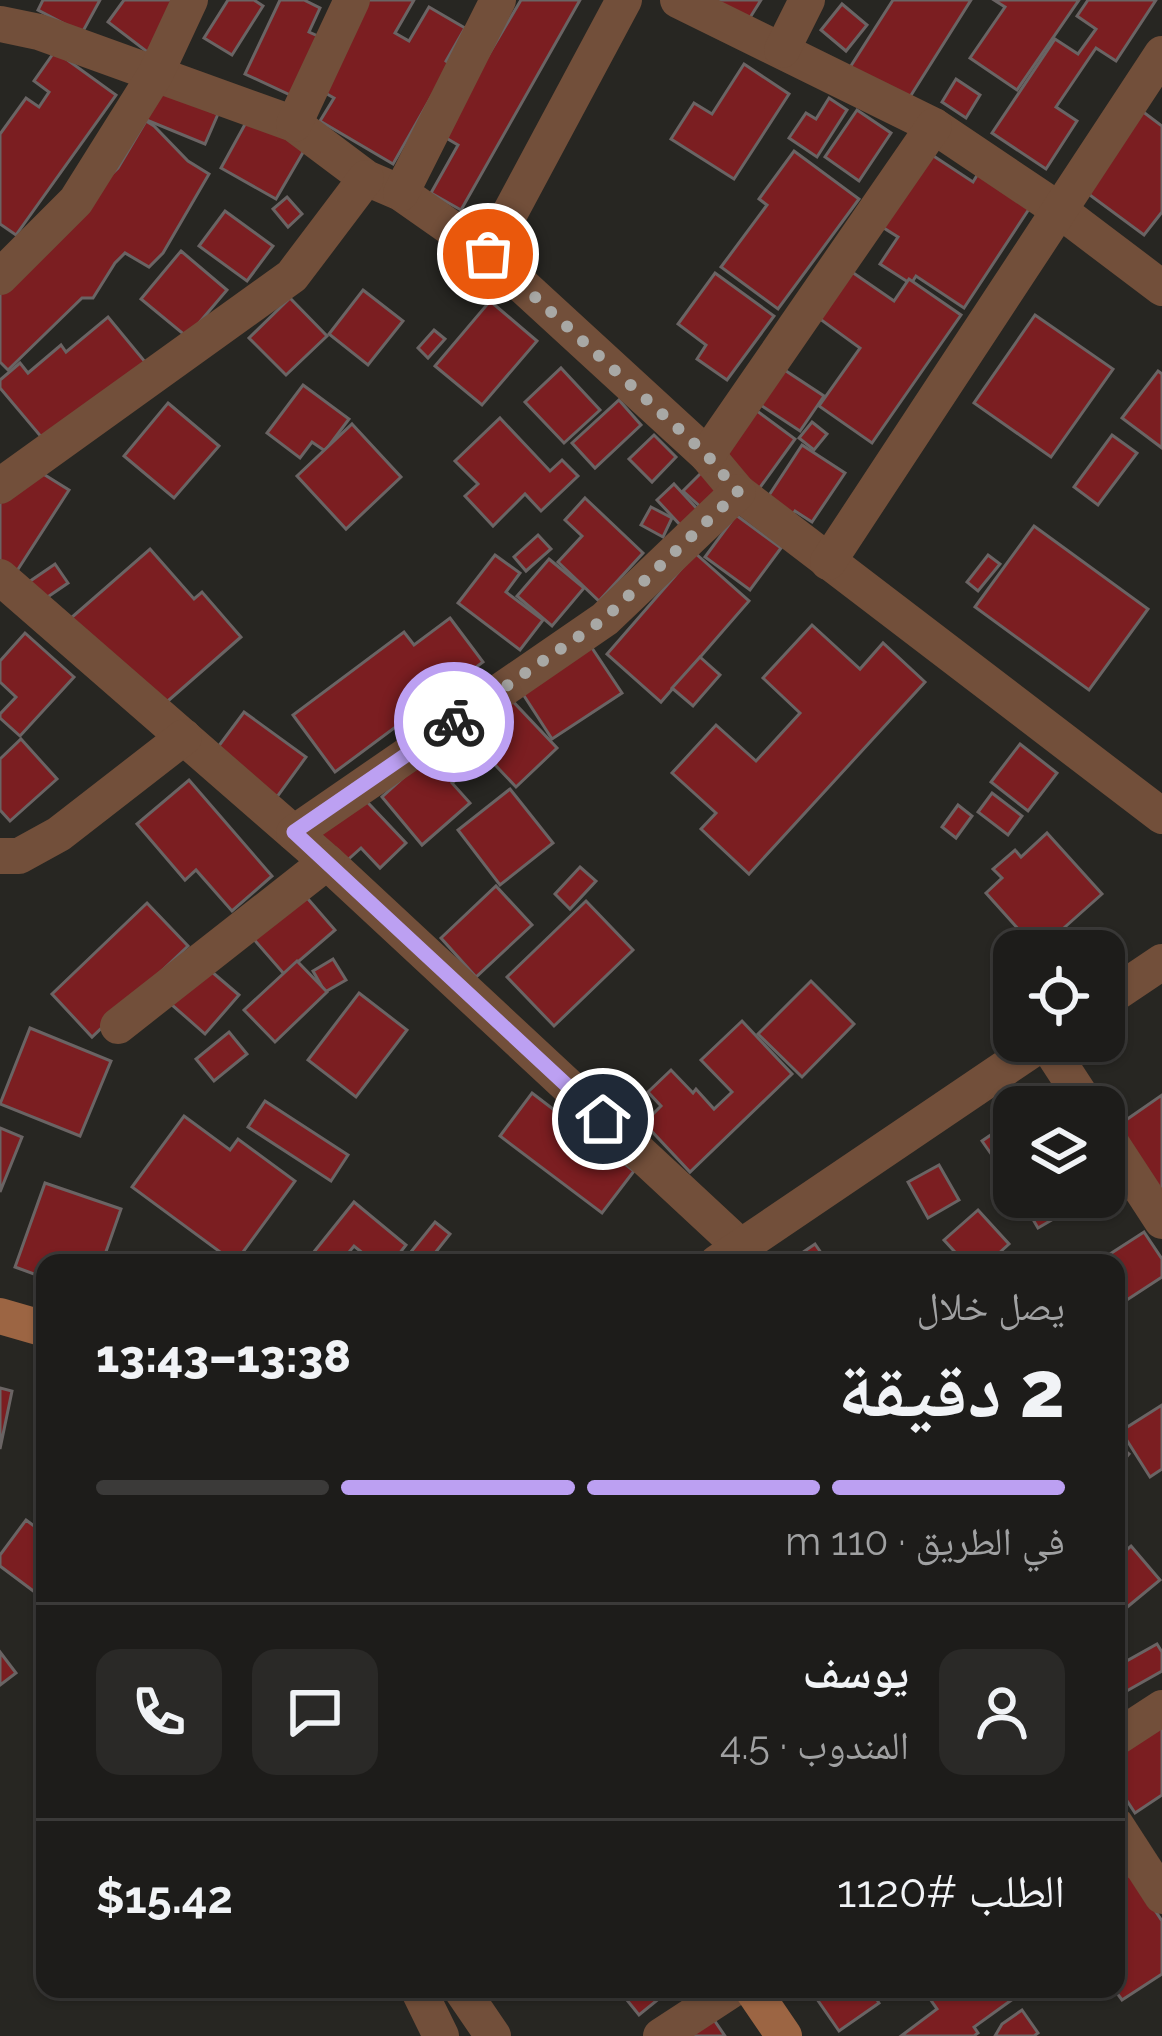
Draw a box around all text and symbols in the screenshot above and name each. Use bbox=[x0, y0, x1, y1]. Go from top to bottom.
pin bbox=[437, 203, 539, 305]
icon: bag bbox=[455, 221, 521, 287]
courier bbox=[394, 662, 514, 782]
icon: bike bbox=[421, 689, 487, 755]
map controls bbox=[993, 930, 1125, 1218]
button: locate bbox=[993, 930, 1125, 1062]
pin bbox=[552, 1068, 654, 1170]
icon: home bbox=[570, 1086, 636, 1152]
button: layers bbox=[993, 1086, 1125, 1218]
text: يصل خلال bbox=[916, 1283, 1065, 1329]
text: 13:38–13:43 bbox=[96, 1330, 351, 1383]
text: 2 دقيقة bbox=[838, 1344, 1065, 1435]
text: في الطريق · 110 m bbox=[785, 1518, 1065, 1564]
text: يوسف bbox=[803, 1646, 909, 1699]
button: phone bbox=[96, 1649, 222, 1775]
button: chat bbox=[252, 1649, 378, 1775]
button: person bbox=[939, 1649, 1065, 1775]
text: المندوب · 4.5 bbox=[720, 1722, 909, 1768]
text: الطلب #1120 bbox=[837, 1865, 1065, 1918]
text: $15.42 bbox=[96, 1871, 233, 1924]

